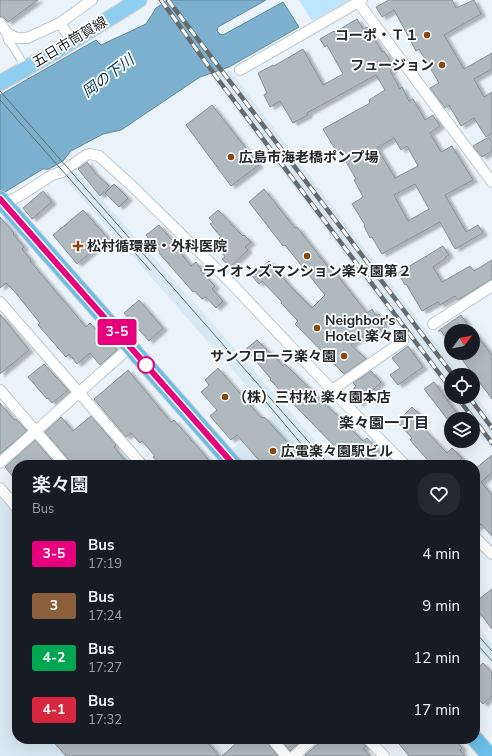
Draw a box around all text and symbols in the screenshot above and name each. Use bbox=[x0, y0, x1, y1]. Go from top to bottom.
street label: 五日市筒賀線 bbox=[29, 12, 111, 72]
place label: コーポ・Ｔ１ bbox=[335, 26, 419, 45]
marker: コーポ・Ｔ１ bbox=[422, 30, 432, 40]
water label: 岡の下川 bbox=[78, 49, 140, 102]
place label: フュージョン bbox=[350, 56, 434, 75]
marker: フュージョン bbox=[437, 60, 447, 70]
place label: 広島市海老橋ポンプ場 bbox=[239, 148, 379, 167]
marker: 広島市海老橋ポンプ場 bbox=[226, 152, 236, 162]
place label: 松村循環器・外科医院 bbox=[87, 237, 227, 256]
marker: 松村循環器・外科医院 bbox=[72, 240, 84, 252]
marker: ライオンズマンション楽々園第２ bbox=[302, 251, 312, 261]
place label: ライオンズマンション楽々園第２ bbox=[202, 262, 412, 281]
place label: Neighbor's Hotel 楽々園 bbox=[325, 311, 407, 346]
line badge: 3-5 bbox=[94, 319, 140, 345]
text: 3-5 bbox=[106, 322, 128, 341]
marker: Neighbor's Hotel 楽々園 bbox=[312, 323, 322, 333]
north arrow bbox=[444, 324, 480, 360]
map controls bbox=[444, 324, 480, 448]
place label: サンフローラ楽々園 bbox=[210, 347, 336, 366]
marker: サンフローラ楽々園 bbox=[339, 351, 349, 361]
unlabelled marker bbox=[137, 356, 155, 374]
button: locate bbox=[444, 368, 480, 404]
place label: （株）三村松 楽々園本店 bbox=[233, 388, 391, 407]
marker: （株）三村松 楽々園本店 bbox=[220, 392, 230, 402]
button: layers bbox=[444, 412, 480, 448]
district label: 楽々園一丁目 bbox=[339, 413, 429, 433]
place label: 広電楽々園駅ビル bbox=[281, 442, 393, 461]
marker: 広電楽々園駅ビル bbox=[268, 446, 278, 456]
text: 楽々園 bbox=[32, 472, 89, 498]
button: heart bbox=[418, 473, 460, 515]
text: Bus bbox=[32, 500, 54, 518]
text: Bus bbox=[88, 535, 114, 555]
text: 3-5 bbox=[43, 544, 65, 563]
text: 4 min bbox=[422, 544, 460, 564]
text: 17:19 bbox=[88, 555, 122, 573]
text: Bus bbox=[88, 587, 114, 607]
text: 3 bbox=[50, 596, 58, 615]
text: 9 min bbox=[422, 596, 460, 616]
text: 17:24 bbox=[88, 607, 122, 625]
text: Bus bbox=[88, 639, 114, 659]
text: 4-2 bbox=[43, 648, 65, 667]
text: 12 min bbox=[413, 648, 460, 668]
text: 17:27 bbox=[88, 659, 122, 677]
text: Bus bbox=[88, 691, 114, 711]
text: 4-1 bbox=[43, 700, 65, 719]
text: 17 min bbox=[413, 700, 460, 720]
text: 17:32 bbox=[88, 711, 122, 729]

